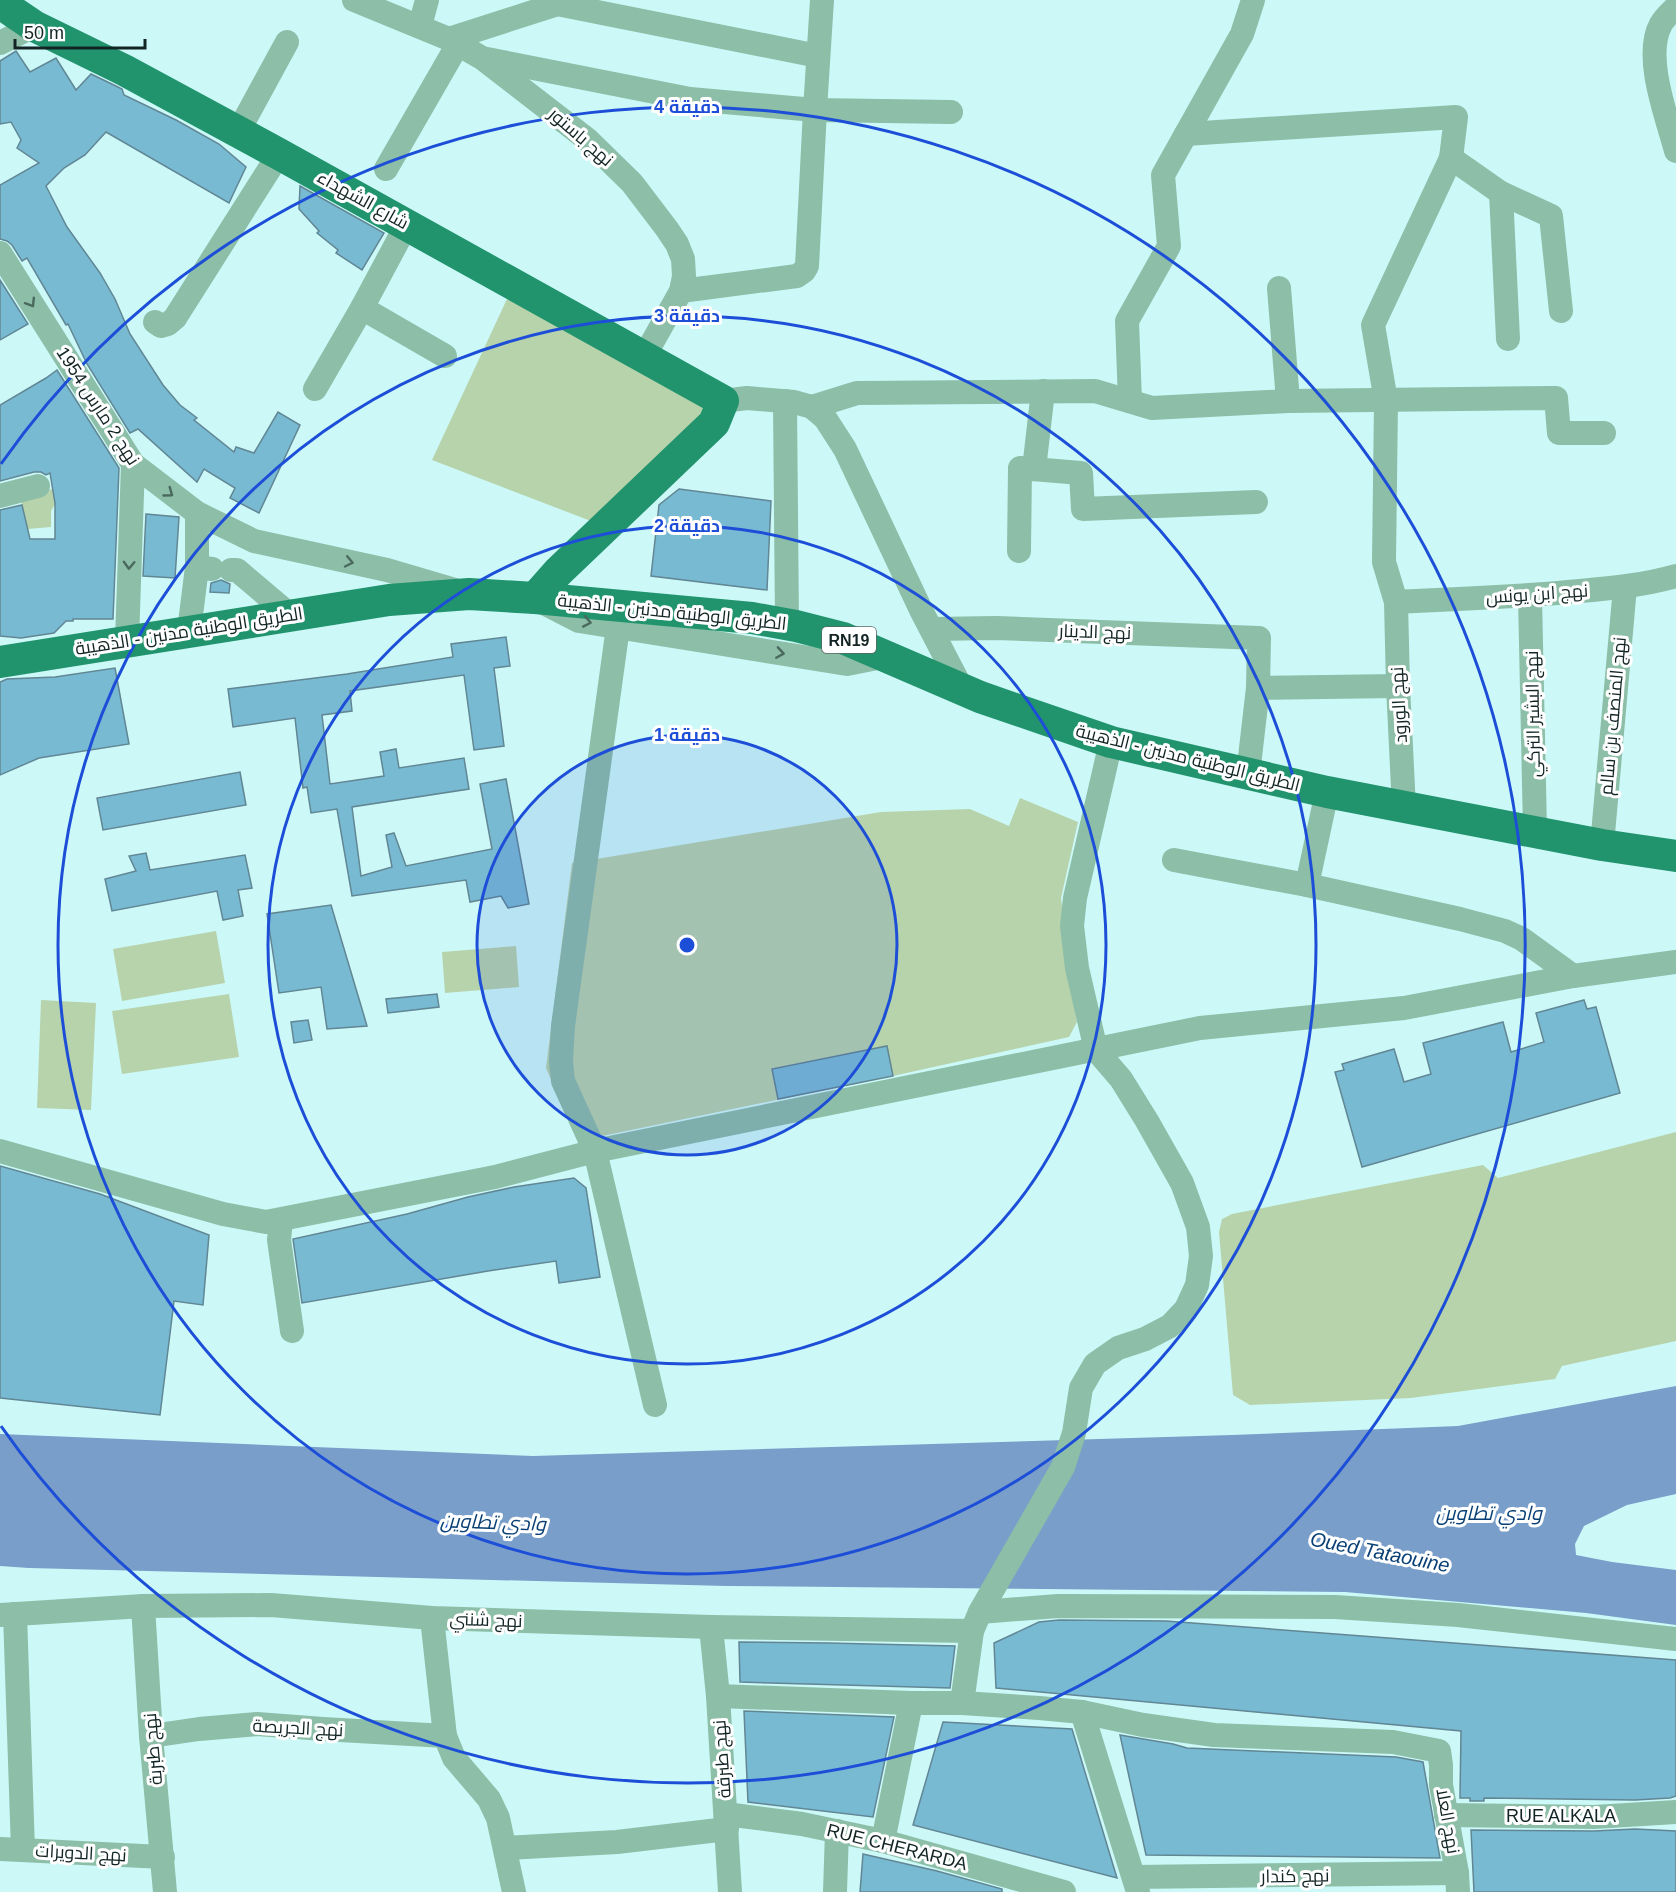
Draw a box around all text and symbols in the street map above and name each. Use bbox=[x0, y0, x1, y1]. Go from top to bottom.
scale bar bbox=[15, 12, 146, 50]
text: 50 m bbox=[24, 23, 64, 43]
text: 4 دقيقة bbox=[654, 97, 720, 117]
street label: نهج باستور bbox=[543, 103, 617, 172]
street label: شارع الشهداء bbox=[313, 167, 412, 235]
one-way arrow bbox=[24, 297, 36, 307]
text: 3 دقيقة bbox=[654, 306, 720, 326]
street label: نهج 2 مارس 1954 bbox=[51, 343, 144, 470]
one-way arrow bbox=[163, 486, 174, 497]
text: 2 دقيقة bbox=[654, 516, 720, 536]
one-way arrow bbox=[344, 555, 354, 568]
one-way arrow bbox=[123, 560, 136, 569]
street label: نهج ابن يونس bbox=[1485, 580, 1589, 610]
street label: الطريق الوطنية مدنين - الذهيبة bbox=[556, 590, 788, 636]
street label: الطريق الوطنية مدنين - الذهيبة bbox=[74, 603, 305, 661]
one-way arrow bbox=[582, 615, 592, 628]
street label: نهج الدينار bbox=[1057, 621, 1132, 645]
road number: RN19 bbox=[822, 627, 876, 653]
street label: نهج المنصف بن سالم bbox=[1596, 636, 1632, 796]
one-way arrow bbox=[775, 646, 785, 659]
street label: نهج البشير التركي bbox=[1522, 650, 1548, 778]
street label: نهج الورود bbox=[1387, 666, 1413, 744]
street label: الطريق الوطنية مدنين - الذهيبة bbox=[1073, 720, 1302, 797]
text: 1 دقيقة bbox=[654, 725, 720, 745]
centre of rings bbox=[677, 935, 697, 955]
water label: وادي تطاوين bbox=[1436, 1502, 1543, 1529]
water label: وادي تطاوين bbox=[440, 1509, 547, 1540]
water label: Oued Tataouine bbox=[1308, 1528, 1452, 1576]
street label: نهج شنني bbox=[449, 1609, 523, 1635]
street label: نهج طبربة bbox=[140, 1712, 168, 1786]
street label: نهج الجريصة bbox=[252, 1716, 344, 1742]
street label: نهج طبرقة bbox=[709, 1719, 737, 1799]
street label: نهج العلا bbox=[1430, 1787, 1464, 1856]
street label: RUE ALKALA bbox=[1506, 1806, 1616, 1826]
street label: RUE CHERARDA bbox=[825, 1820, 969, 1874]
street label: نهج الدويرات bbox=[35, 1841, 127, 1867]
street label: نهج كندار bbox=[1259, 1865, 1330, 1889]

